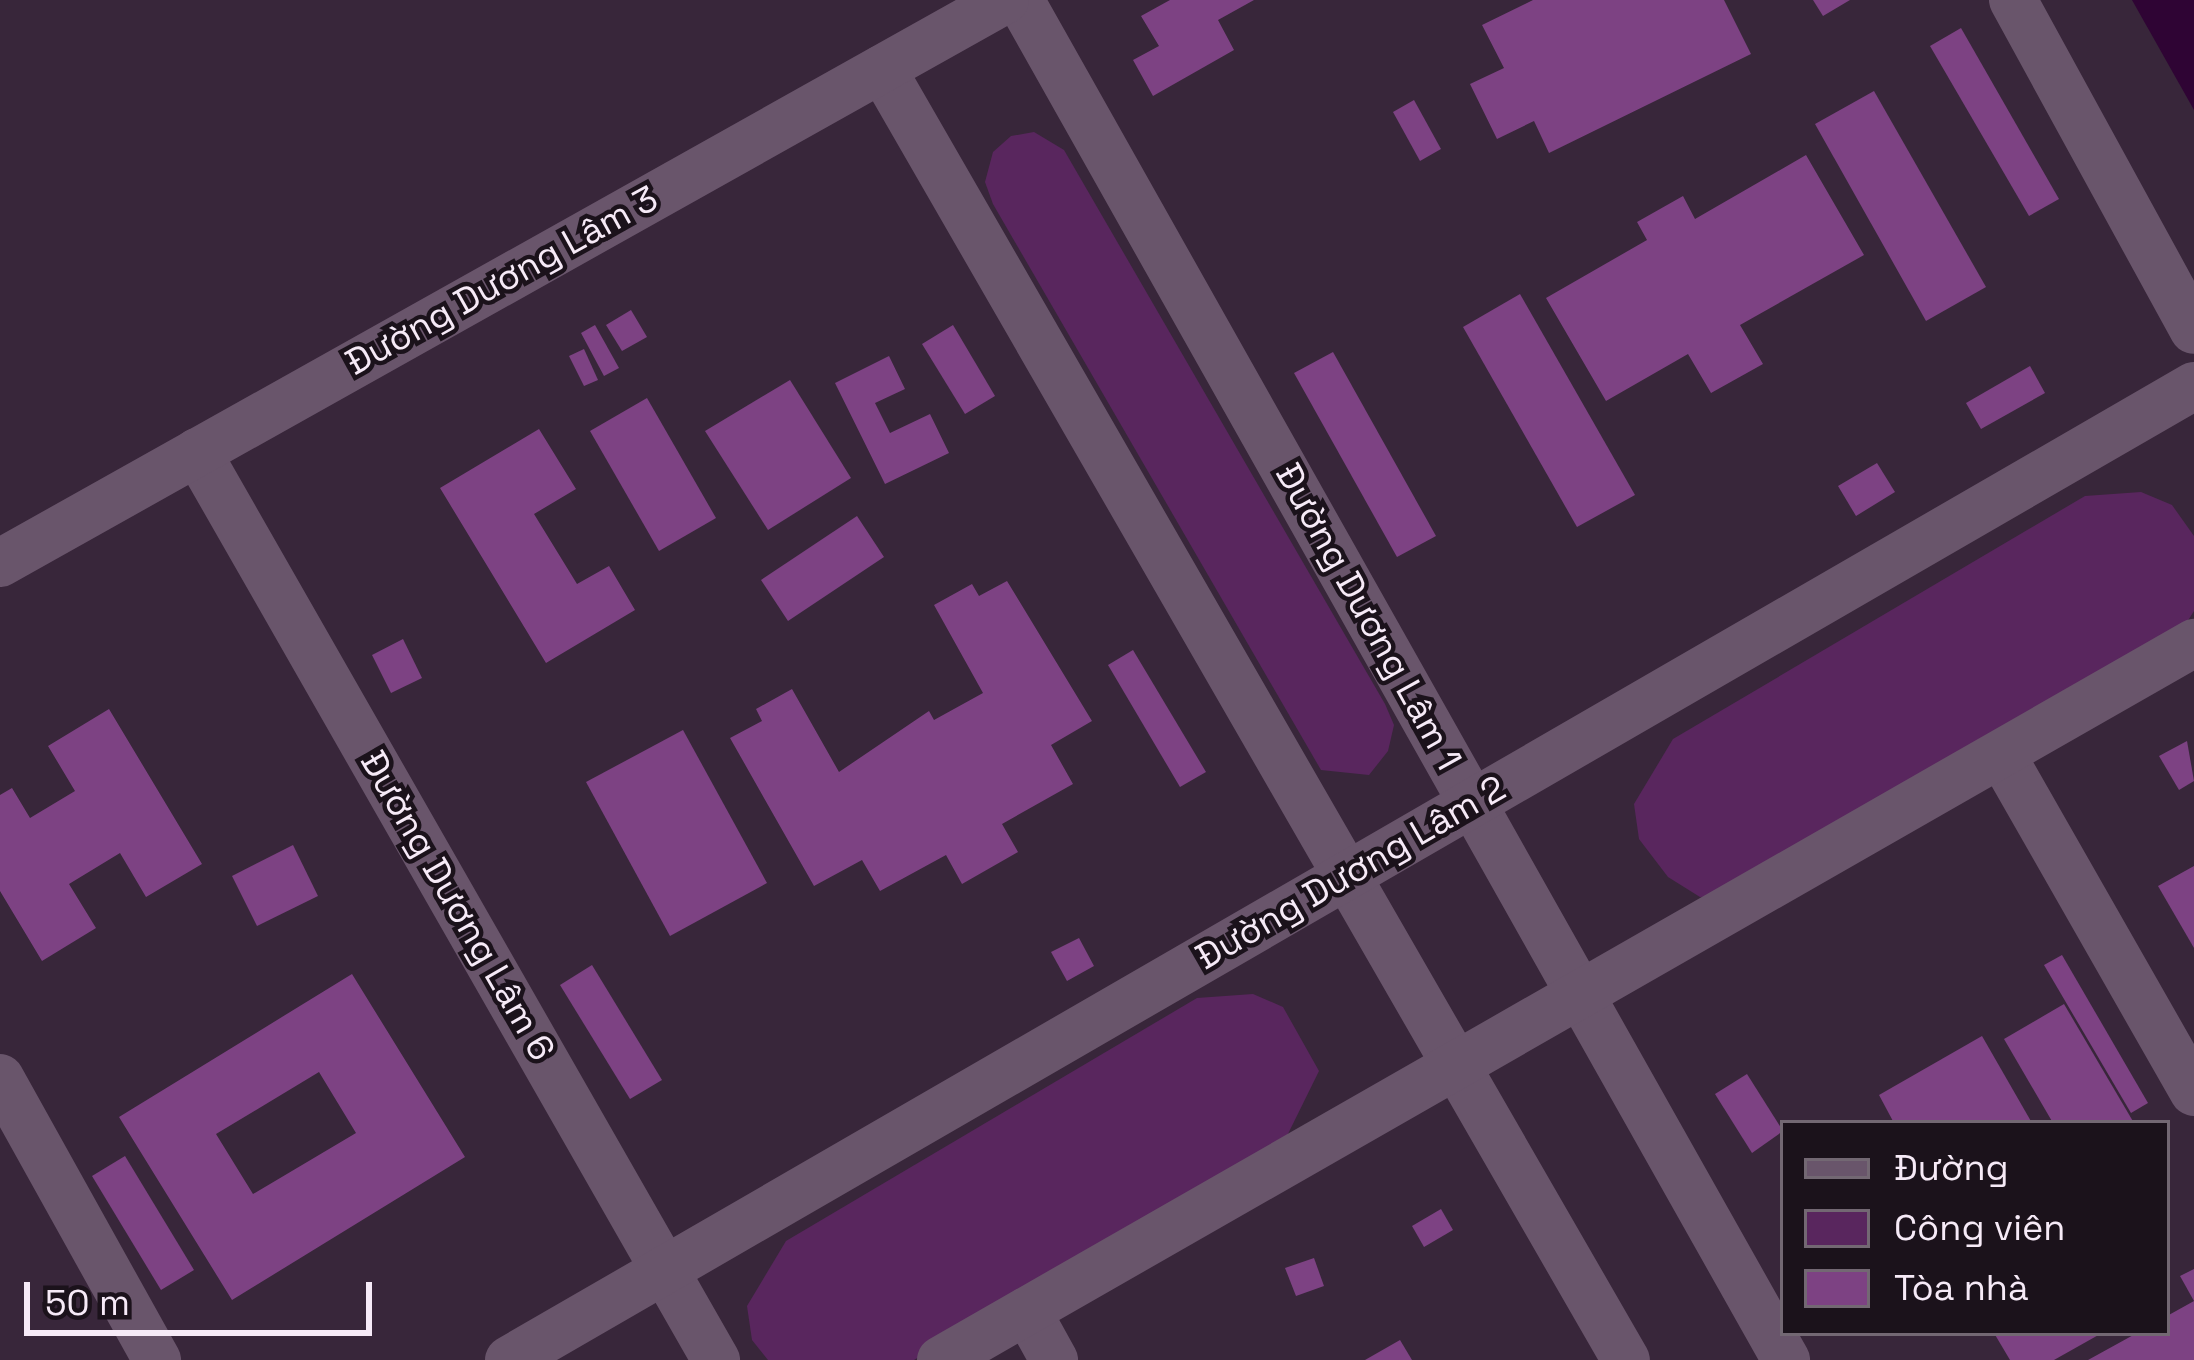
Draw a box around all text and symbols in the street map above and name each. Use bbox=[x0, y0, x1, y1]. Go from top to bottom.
street label: Đường Dương Lâm 3 bbox=[338, 177, 666, 385]
street label: Đường Dương Lâm 1 bbox=[1266, 456, 1470, 778]
street label: Đường Dương Lâm 6 bbox=[351, 744, 563, 1068]
street label: Đường Dương Lâm 2 bbox=[1189, 767, 1513, 979]
legend bbox=[1780, 1120, 2170, 1336]
text: Đường bbox=[1894, 1145, 2009, 1191]
text: Công viên bbox=[1894, 1205, 2065, 1251]
scale bar bbox=[30, 1258, 378, 1332]
text: Tòa nhà bbox=[1894, 1265, 2029, 1311]
text: 50 m bbox=[45, 1280, 130, 1326]

